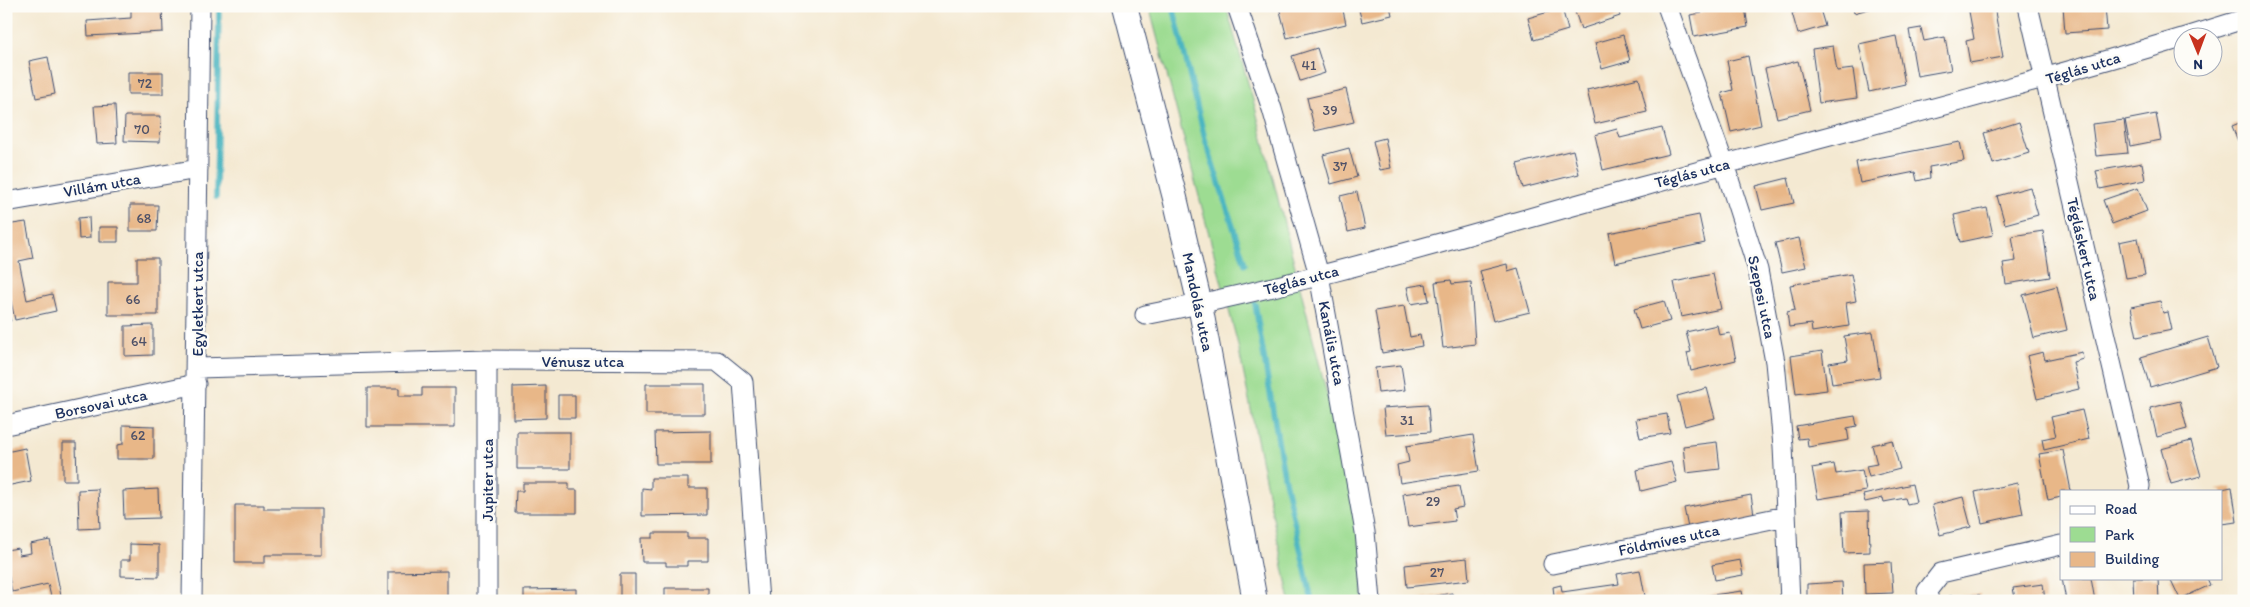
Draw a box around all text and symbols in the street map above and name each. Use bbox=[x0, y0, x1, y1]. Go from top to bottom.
north arrow bbox=[2172, 28, 2222, 78]
street label: Téglás utca bbox=[2043, 48, 2123, 88]
text: N bbox=[2193, 56, 2203, 73]
house number: 41 bbox=[1302, 57, 1317, 74]
house number: 72 bbox=[138, 75, 153, 92]
house number: 39 bbox=[1323, 102, 1337, 119]
house number: 70 bbox=[134, 121, 150, 138]
street label: Téglás utca bbox=[1652, 154, 1732, 192]
house number: 37 bbox=[1333, 158, 1347, 175]
street label: Villám utca bbox=[62, 169, 143, 201]
street label: Tégláskert utca bbox=[2063, 196, 2105, 303]
house number: 68 bbox=[136, 210, 152, 227]
street label: Egyletkert utca bbox=[188, 251, 207, 357]
street label: Mandolás utca bbox=[1178, 251, 1218, 354]
street label: Szepesi utca bbox=[1744, 254, 1780, 340]
street label: Téglás utca bbox=[1261, 261, 1341, 299]
house number: 66 bbox=[126, 291, 140, 308]
street label: Kanális utca bbox=[1314, 299, 1350, 388]
house number: 64 bbox=[131, 333, 147, 350]
street label: Vénusz utca bbox=[542, 352, 625, 371]
street label: Borsovai utca bbox=[53, 385, 150, 423]
house number: 31 bbox=[1400, 412, 1415, 429]
house number: 62 bbox=[131, 427, 146, 444]
street label: Jupiter utca bbox=[478, 438, 497, 521]
legend bbox=[2060, 490, 2222, 580]
house number: 29 bbox=[1426, 493, 1440, 510]
text: Road bbox=[2105, 500, 2138, 518]
street label: Földmíves utca bbox=[1617, 520, 1722, 560]
text: Park bbox=[2105, 526, 2135, 544]
text: Building bbox=[2105, 550, 2159, 568]
house number: 27 bbox=[1430, 564, 1444, 581]

